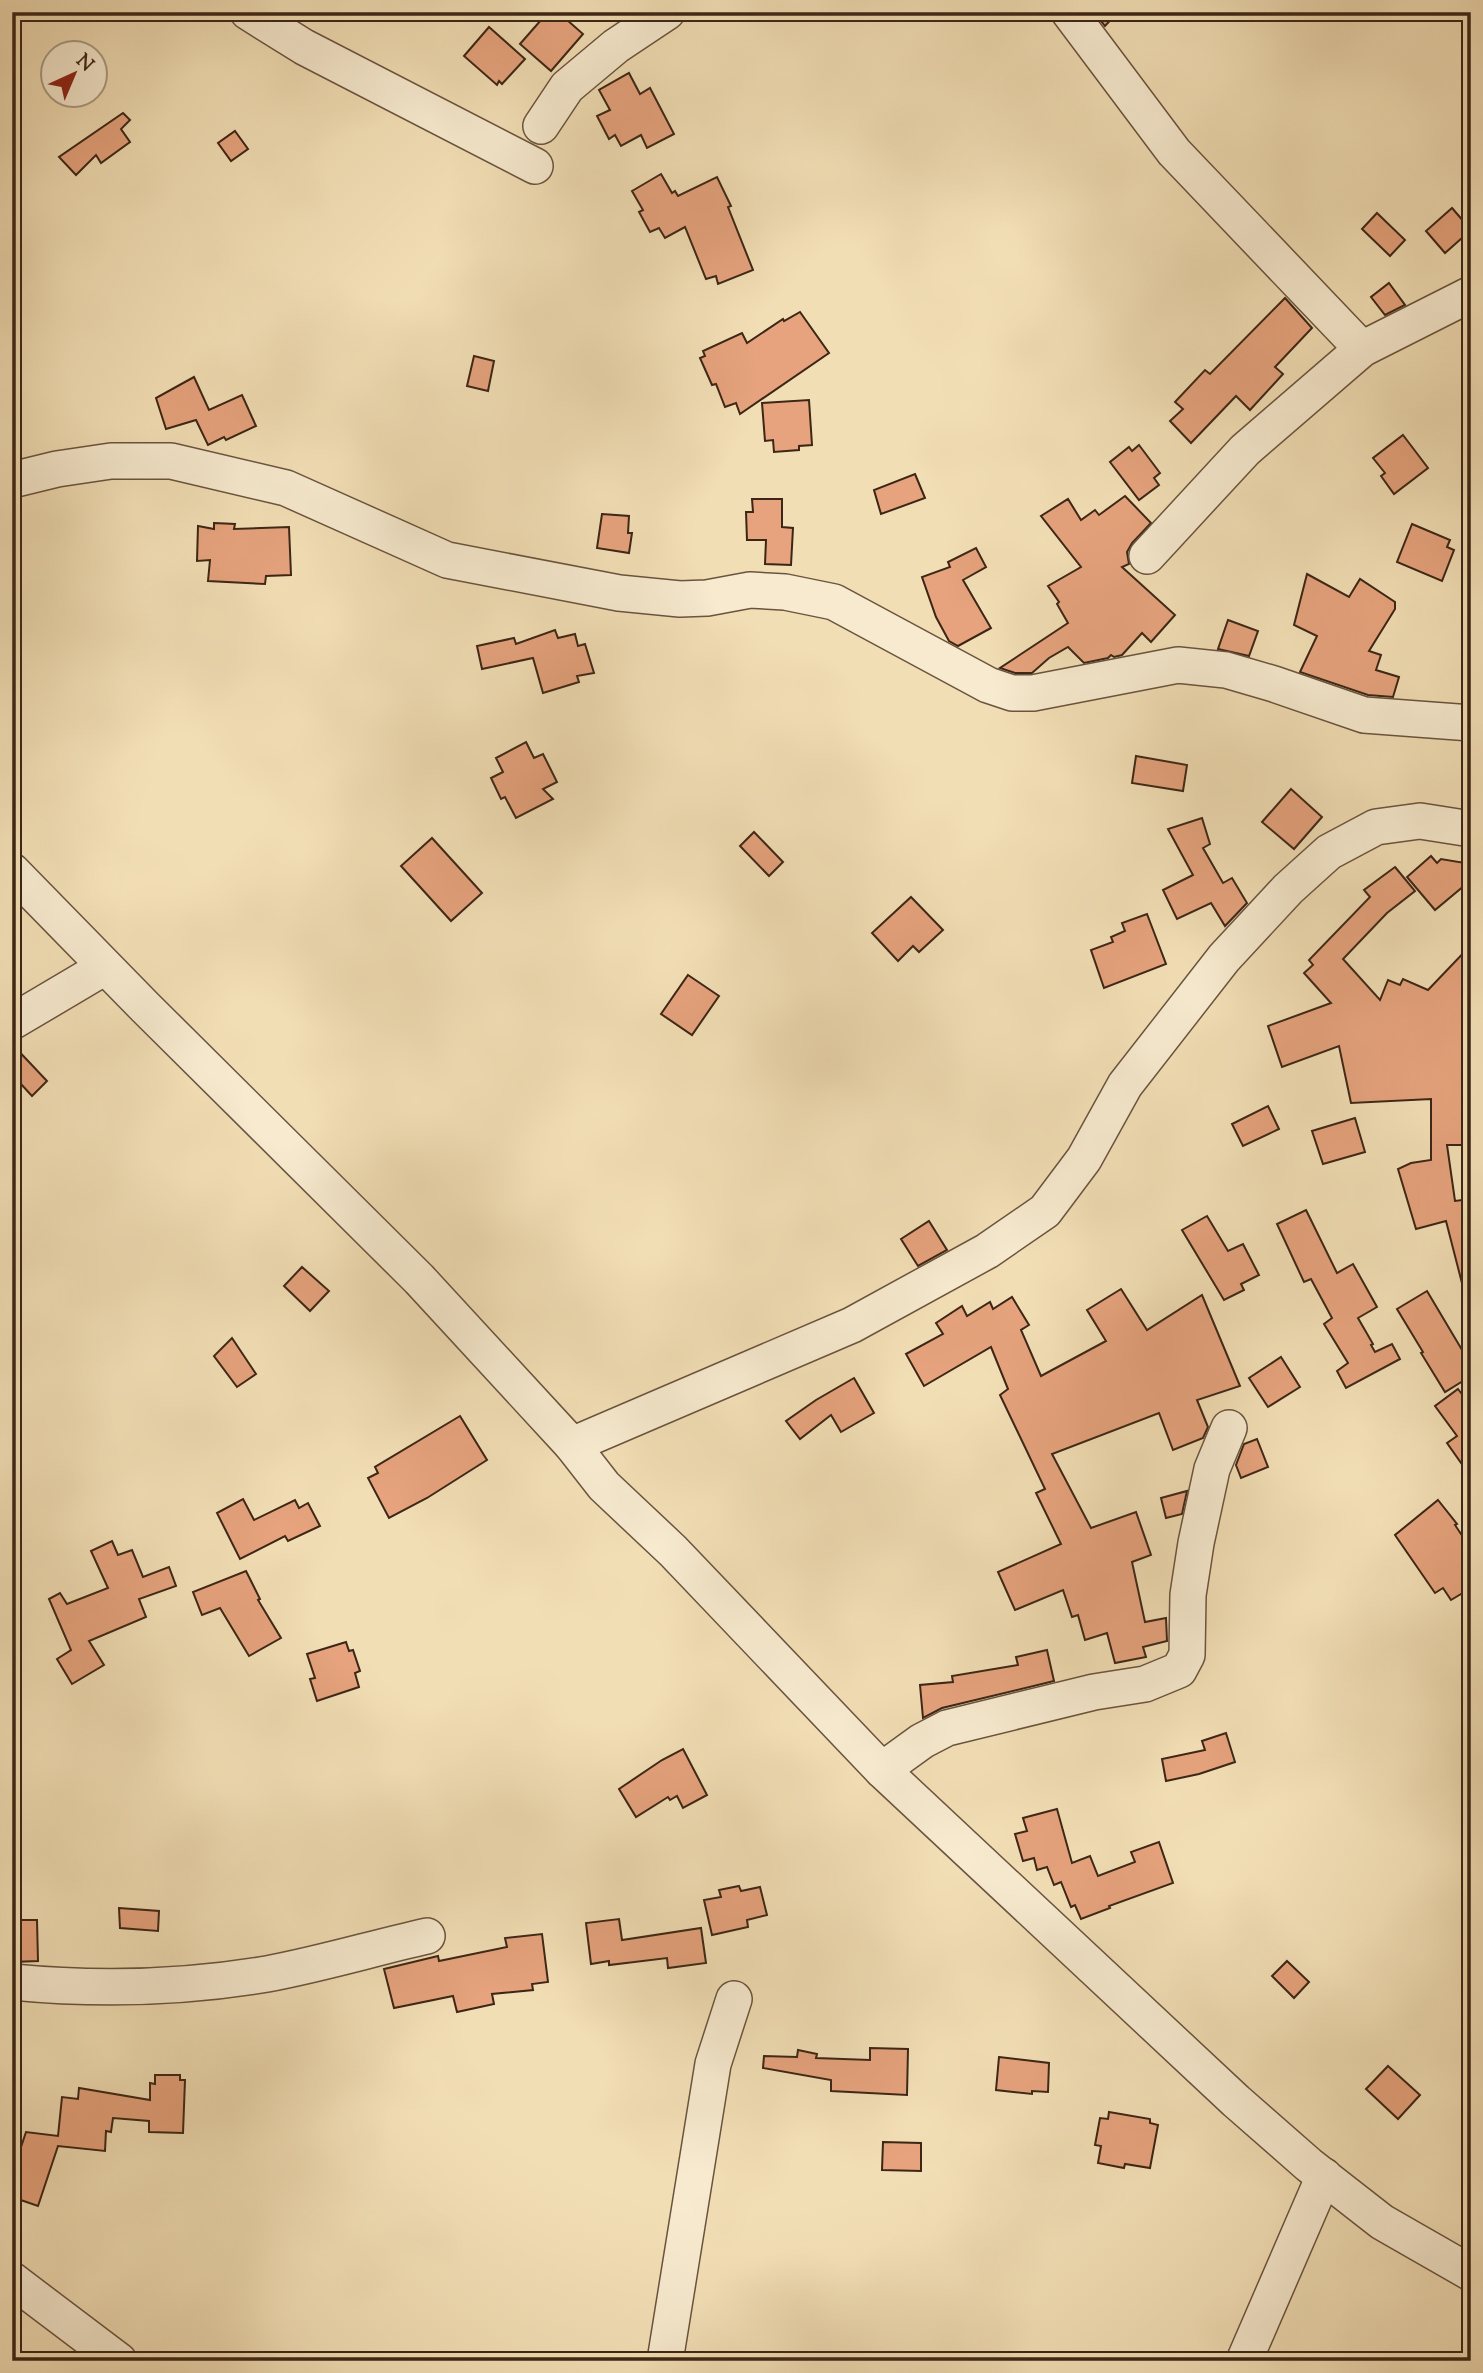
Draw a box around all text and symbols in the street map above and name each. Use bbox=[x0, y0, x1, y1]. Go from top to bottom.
north arrow bbox=[38, 38, 108, 108]
text: N bbox=[69, 49, 99, 79]

